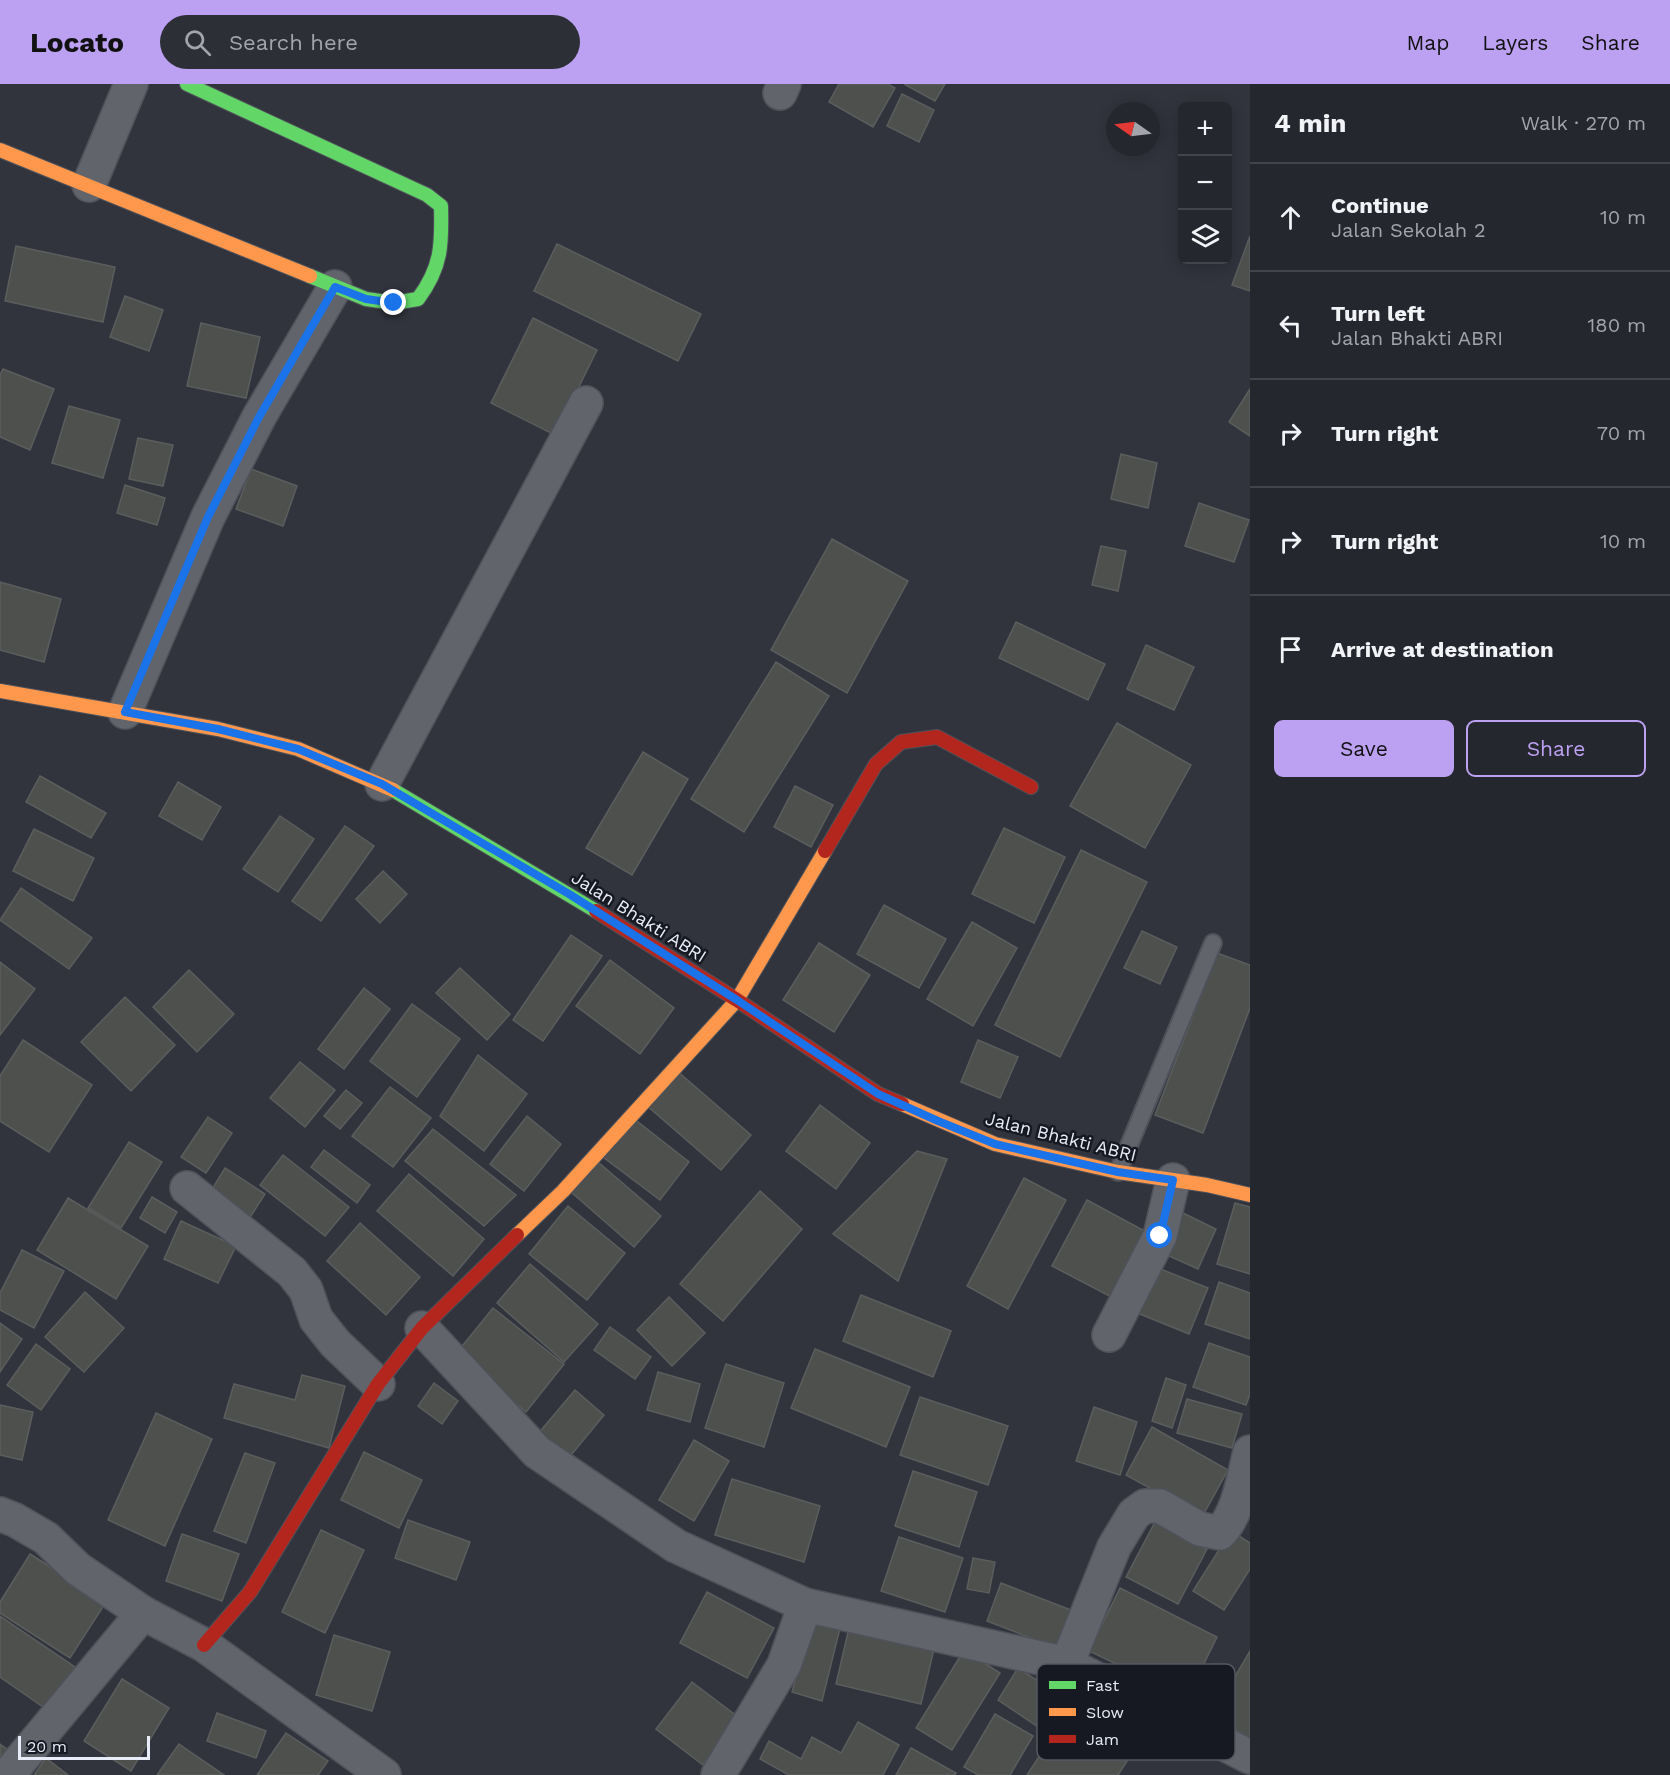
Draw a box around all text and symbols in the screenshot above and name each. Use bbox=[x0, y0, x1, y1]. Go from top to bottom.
search box bbox=[160, 15, 580, 69]
text: Locato bbox=[30, 26, 124, 59]
icon: search bbox=[181, 26, 214, 59]
text: Search here bbox=[229, 30, 358, 55]
text: Map bbox=[1406, 30, 1449, 55]
text: Layers bbox=[1482, 30, 1548, 55]
text: Share bbox=[1581, 30, 1640, 55]
north arrow bbox=[1106, 102, 1160, 156]
map controls bbox=[1178, 102, 1232, 264]
button: + bbox=[1178, 102, 1232, 156]
text: 4 min bbox=[1274, 108, 1346, 138]
text: Walk · 270 m bbox=[1521, 111, 1646, 135]
button: − bbox=[1178, 156, 1232, 210]
text: Continue bbox=[1331, 193, 1429, 218]
icon: ahead bbox=[1274, 201, 1307, 234]
text: 10 m bbox=[1600, 205, 1646, 229]
button: layers bbox=[1178, 210, 1232, 264]
text: Jalan Sekolah 2 bbox=[1331, 218, 1486, 242]
route end bbox=[380, 289, 406, 315]
text: Turn left bbox=[1331, 301, 1425, 326]
icon: left bbox=[1274, 309, 1307, 342]
text: 180 m bbox=[1588, 313, 1646, 337]
text: Jalan Bhakti ABRI bbox=[1331, 326, 1503, 350]
icon: right bbox=[1274, 417, 1307, 450]
text: Turn right bbox=[1331, 421, 1438, 446]
text: 70 m bbox=[1597, 421, 1646, 445]
icon: right bbox=[1274, 525, 1307, 558]
text: Turn right bbox=[1331, 529, 1438, 554]
text: 10 m bbox=[1600, 529, 1646, 553]
icon: arrive bbox=[1274, 633, 1307, 666]
text: Arrive at destination bbox=[1331, 637, 1554, 662]
button: Save bbox=[1274, 720, 1454, 777]
button: Share bbox=[1466, 720, 1646, 777]
street label: Jalan Bhakti ABRI bbox=[568, 867, 711, 967]
street label: Jalan Bhakti ABRI bbox=[983, 1108, 1139, 1165]
route start bbox=[1146, 1222, 1172, 1248]
legend bbox=[1037, 1664, 1235, 1760]
text: Fast bbox=[1086, 1676, 1119, 1695]
text: Slow bbox=[1086, 1703, 1124, 1722]
text: Jam bbox=[1086, 1730, 1119, 1749]
scale bar bbox=[18, 1733, 150, 1760]
text: 20 m bbox=[27, 1737, 67, 1756]

